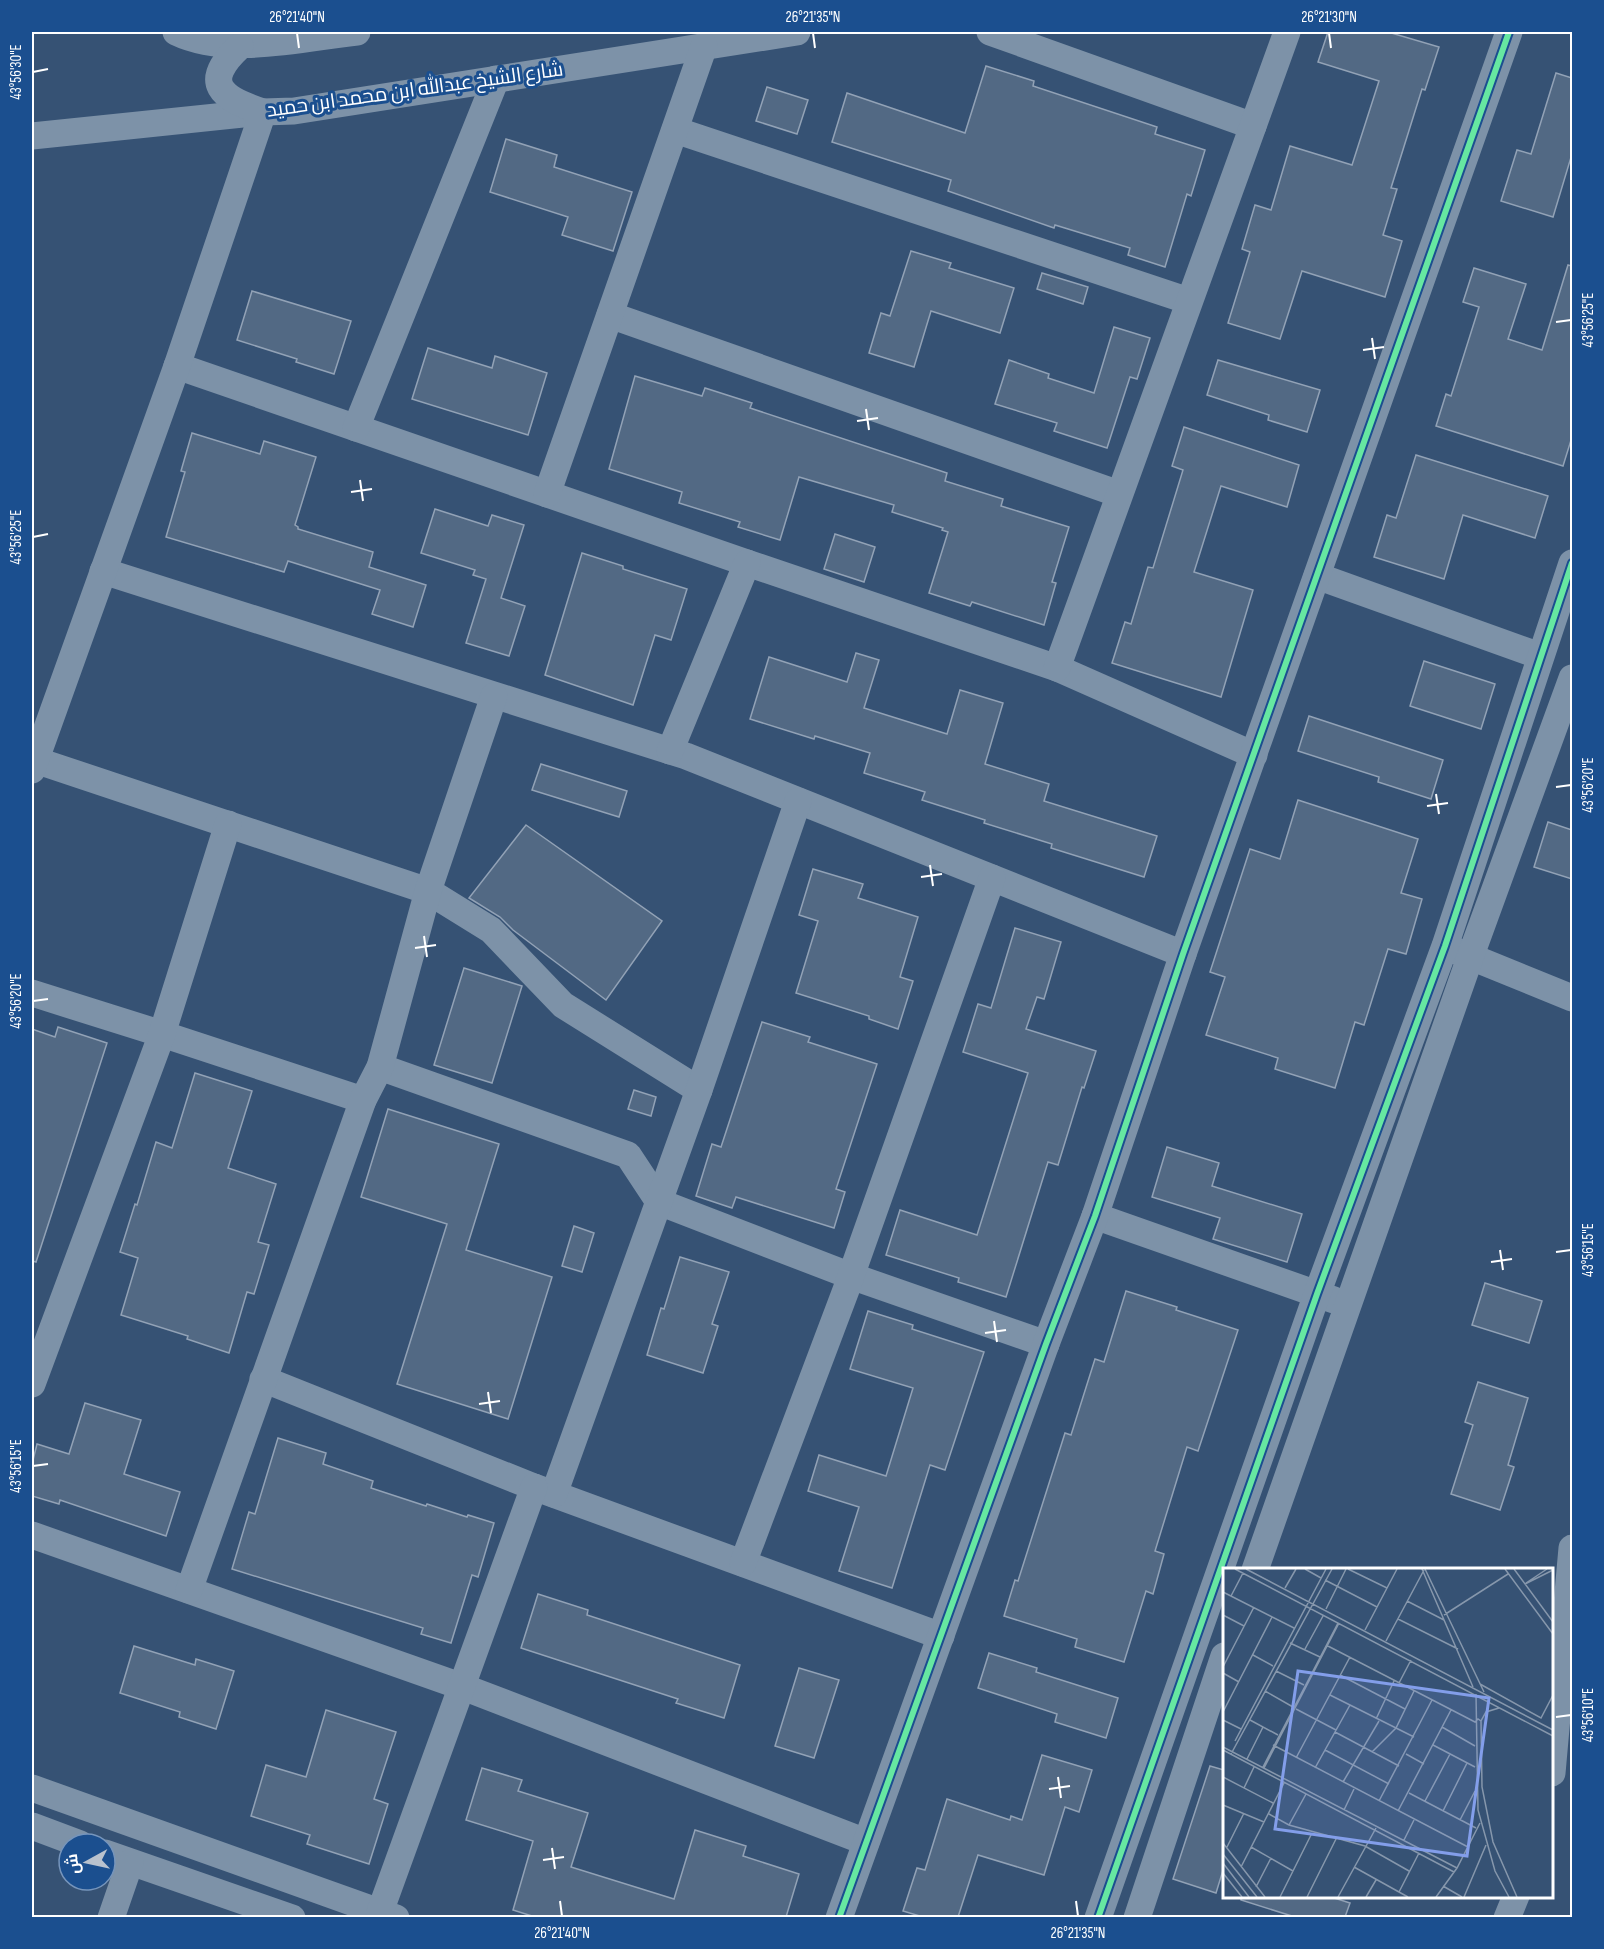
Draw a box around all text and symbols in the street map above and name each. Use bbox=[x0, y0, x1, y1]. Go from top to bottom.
text: 26°21'40"N bbox=[269, 8, 325, 27]
text: 26°21'35"N bbox=[785, 8, 841, 27]
text: 26°21'30"N bbox=[1301, 8, 1357, 27]
text: 43°56'30"E bbox=[7, 44, 26, 100]
street label: شارع الشيخ عبدالله ابن محمد ابن حميد bbox=[265, 55, 565, 124]
text: 43°56'25"E bbox=[1579, 293, 1598, 347]
text: 43°56'25"E bbox=[7, 510, 26, 564]
text: 43°56'20"E bbox=[1579, 757, 1598, 813]
text: 43°56'20"E bbox=[7, 973, 26, 1029]
text: 43°56'15"E bbox=[1579, 1223, 1598, 1277]
text: 43°56'15"E bbox=[7, 1439, 26, 1493]
inset map bbox=[1223, 1568, 1553, 1898]
text: 43°56'10"E bbox=[1579, 1688, 1598, 1742]
north arrow bbox=[57, 1832, 117, 1892]
text: ش bbox=[63, 1852, 84, 1875]
text: 26°21'40"N bbox=[534, 1924, 590, 1943]
text: 26°21'35"N bbox=[1050, 1924, 1106, 1943]

